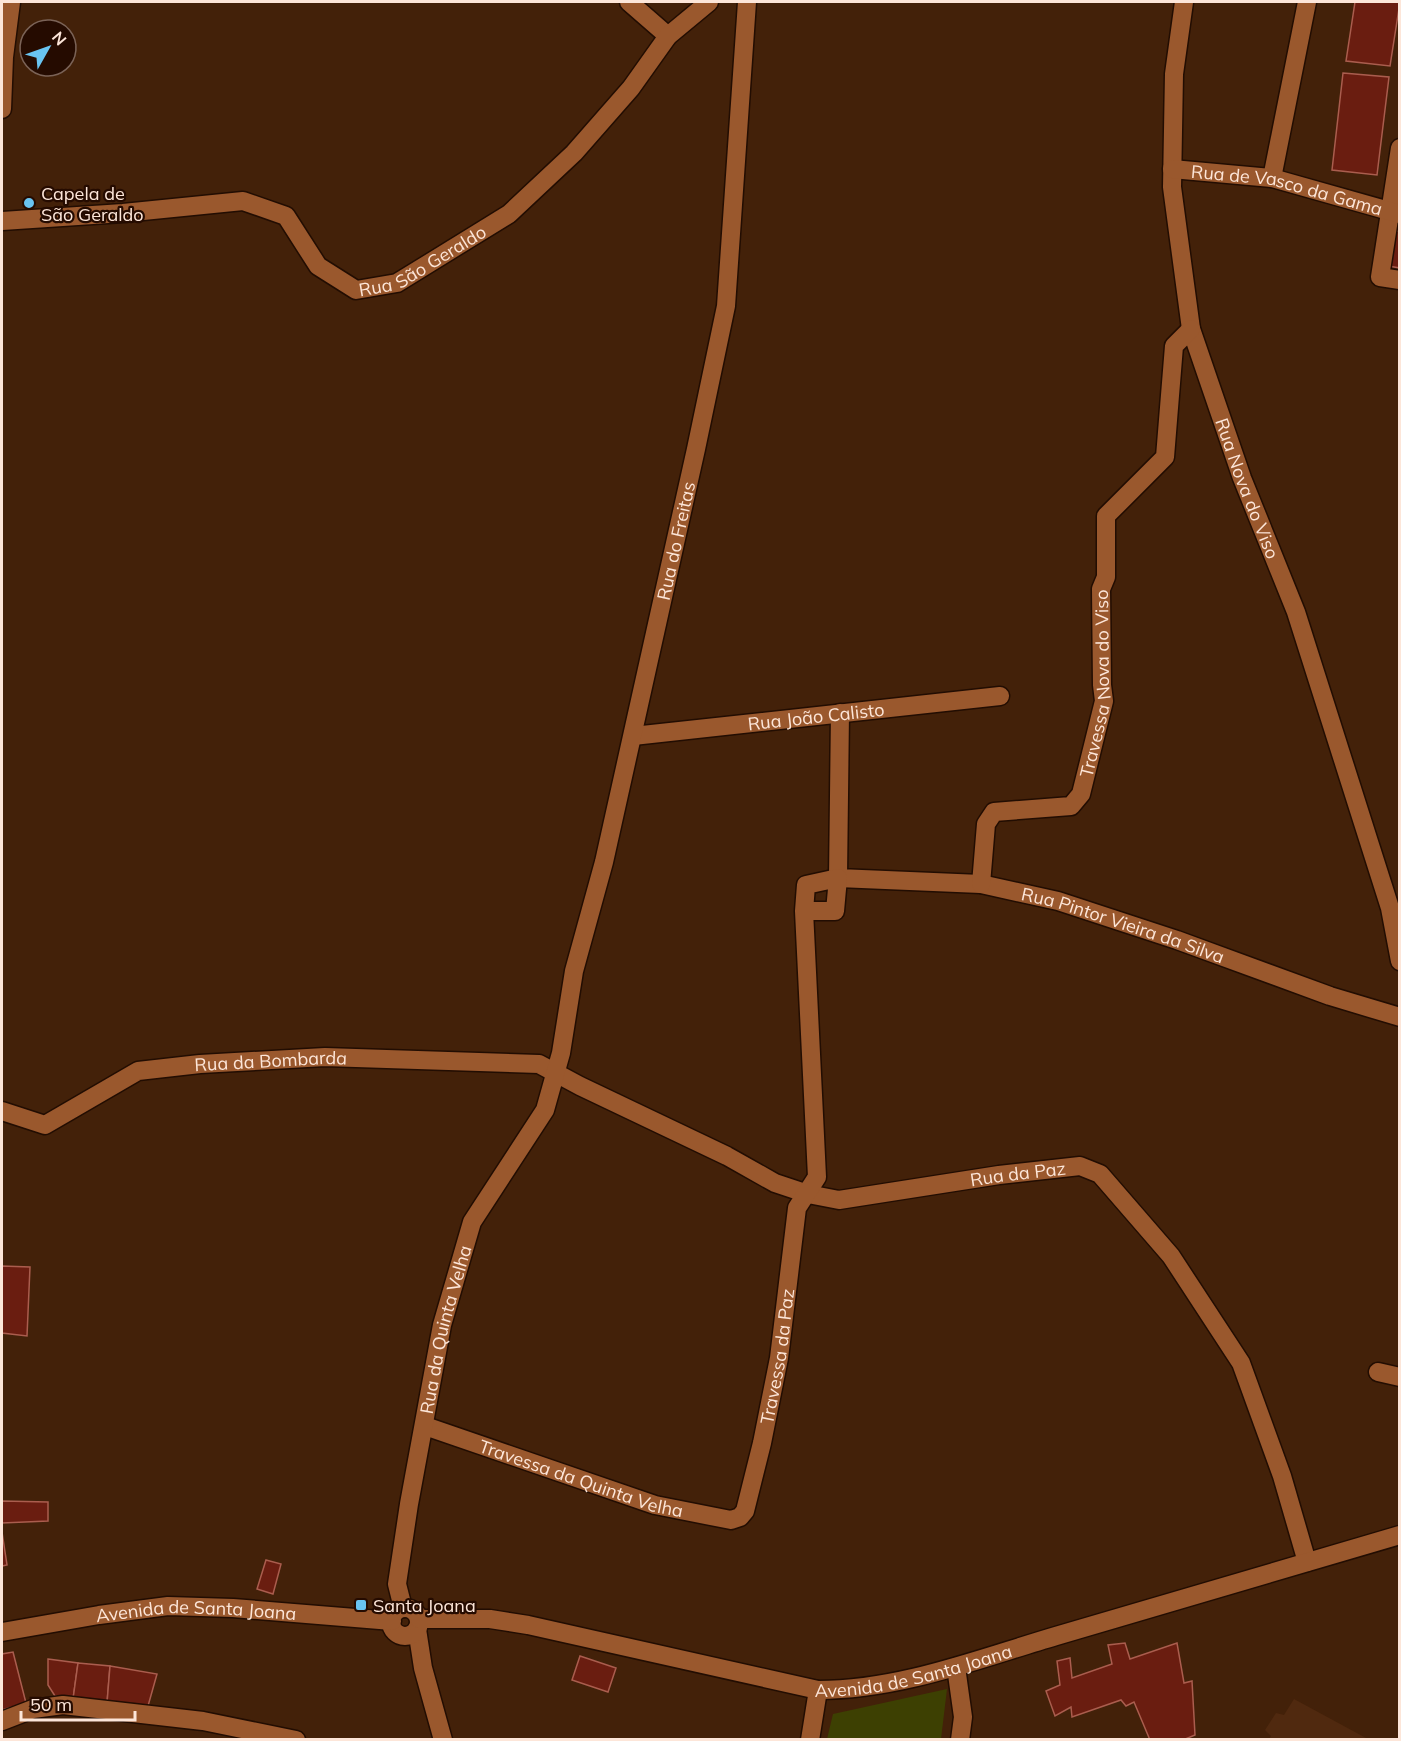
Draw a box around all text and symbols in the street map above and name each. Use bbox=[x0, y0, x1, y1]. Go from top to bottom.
north arrow bbox=[18, 18, 78, 78]
text: N bbox=[48, 27, 71, 49]
street label: Rua de Vasco da Gama bbox=[1190, 159, 1385, 220]
place label: Capela de São Geraldo bbox=[41, 182, 144, 226]
marker: Capela de São Geraldo bbox=[22, 196, 36, 210]
street label: Rua São Geraldo bbox=[357, 220, 490, 301]
street label: Rua Nova do Viso bbox=[1211, 415, 1285, 562]
street label: Rua do Freitas bbox=[651, 479, 700, 602]
street label: Travessa Nova do Viso bbox=[1074, 589, 1115, 780]
street label: Rua João Calisto bbox=[746, 697, 885, 735]
street label: Rua Pintor Vieira da Silva bbox=[1019, 882, 1228, 968]
street label: Rua da Bombarda bbox=[194, 1045, 347, 1076]
street label: Rua da Paz bbox=[968, 1156, 1067, 1191]
street label: Rua da Quinta Velha bbox=[414, 1242, 476, 1416]
street label: Travessa da Paz bbox=[755, 1287, 799, 1426]
street label: Travessa da Quinta Velha bbox=[476, 1434, 685, 1522]
place label: Santa Joana bbox=[373, 1594, 476, 1617]
street label: Avenida de Santa Joana bbox=[94, 1595, 297, 1627]
marker: Santa Joana bbox=[354, 1598, 368, 1612]
street label: Avenida de Santa Joana bbox=[815, 1639, 1015, 1702]
scale bar bbox=[21, 1684, 135, 1722]
text: 50 m bbox=[30, 1693, 72, 1716]

